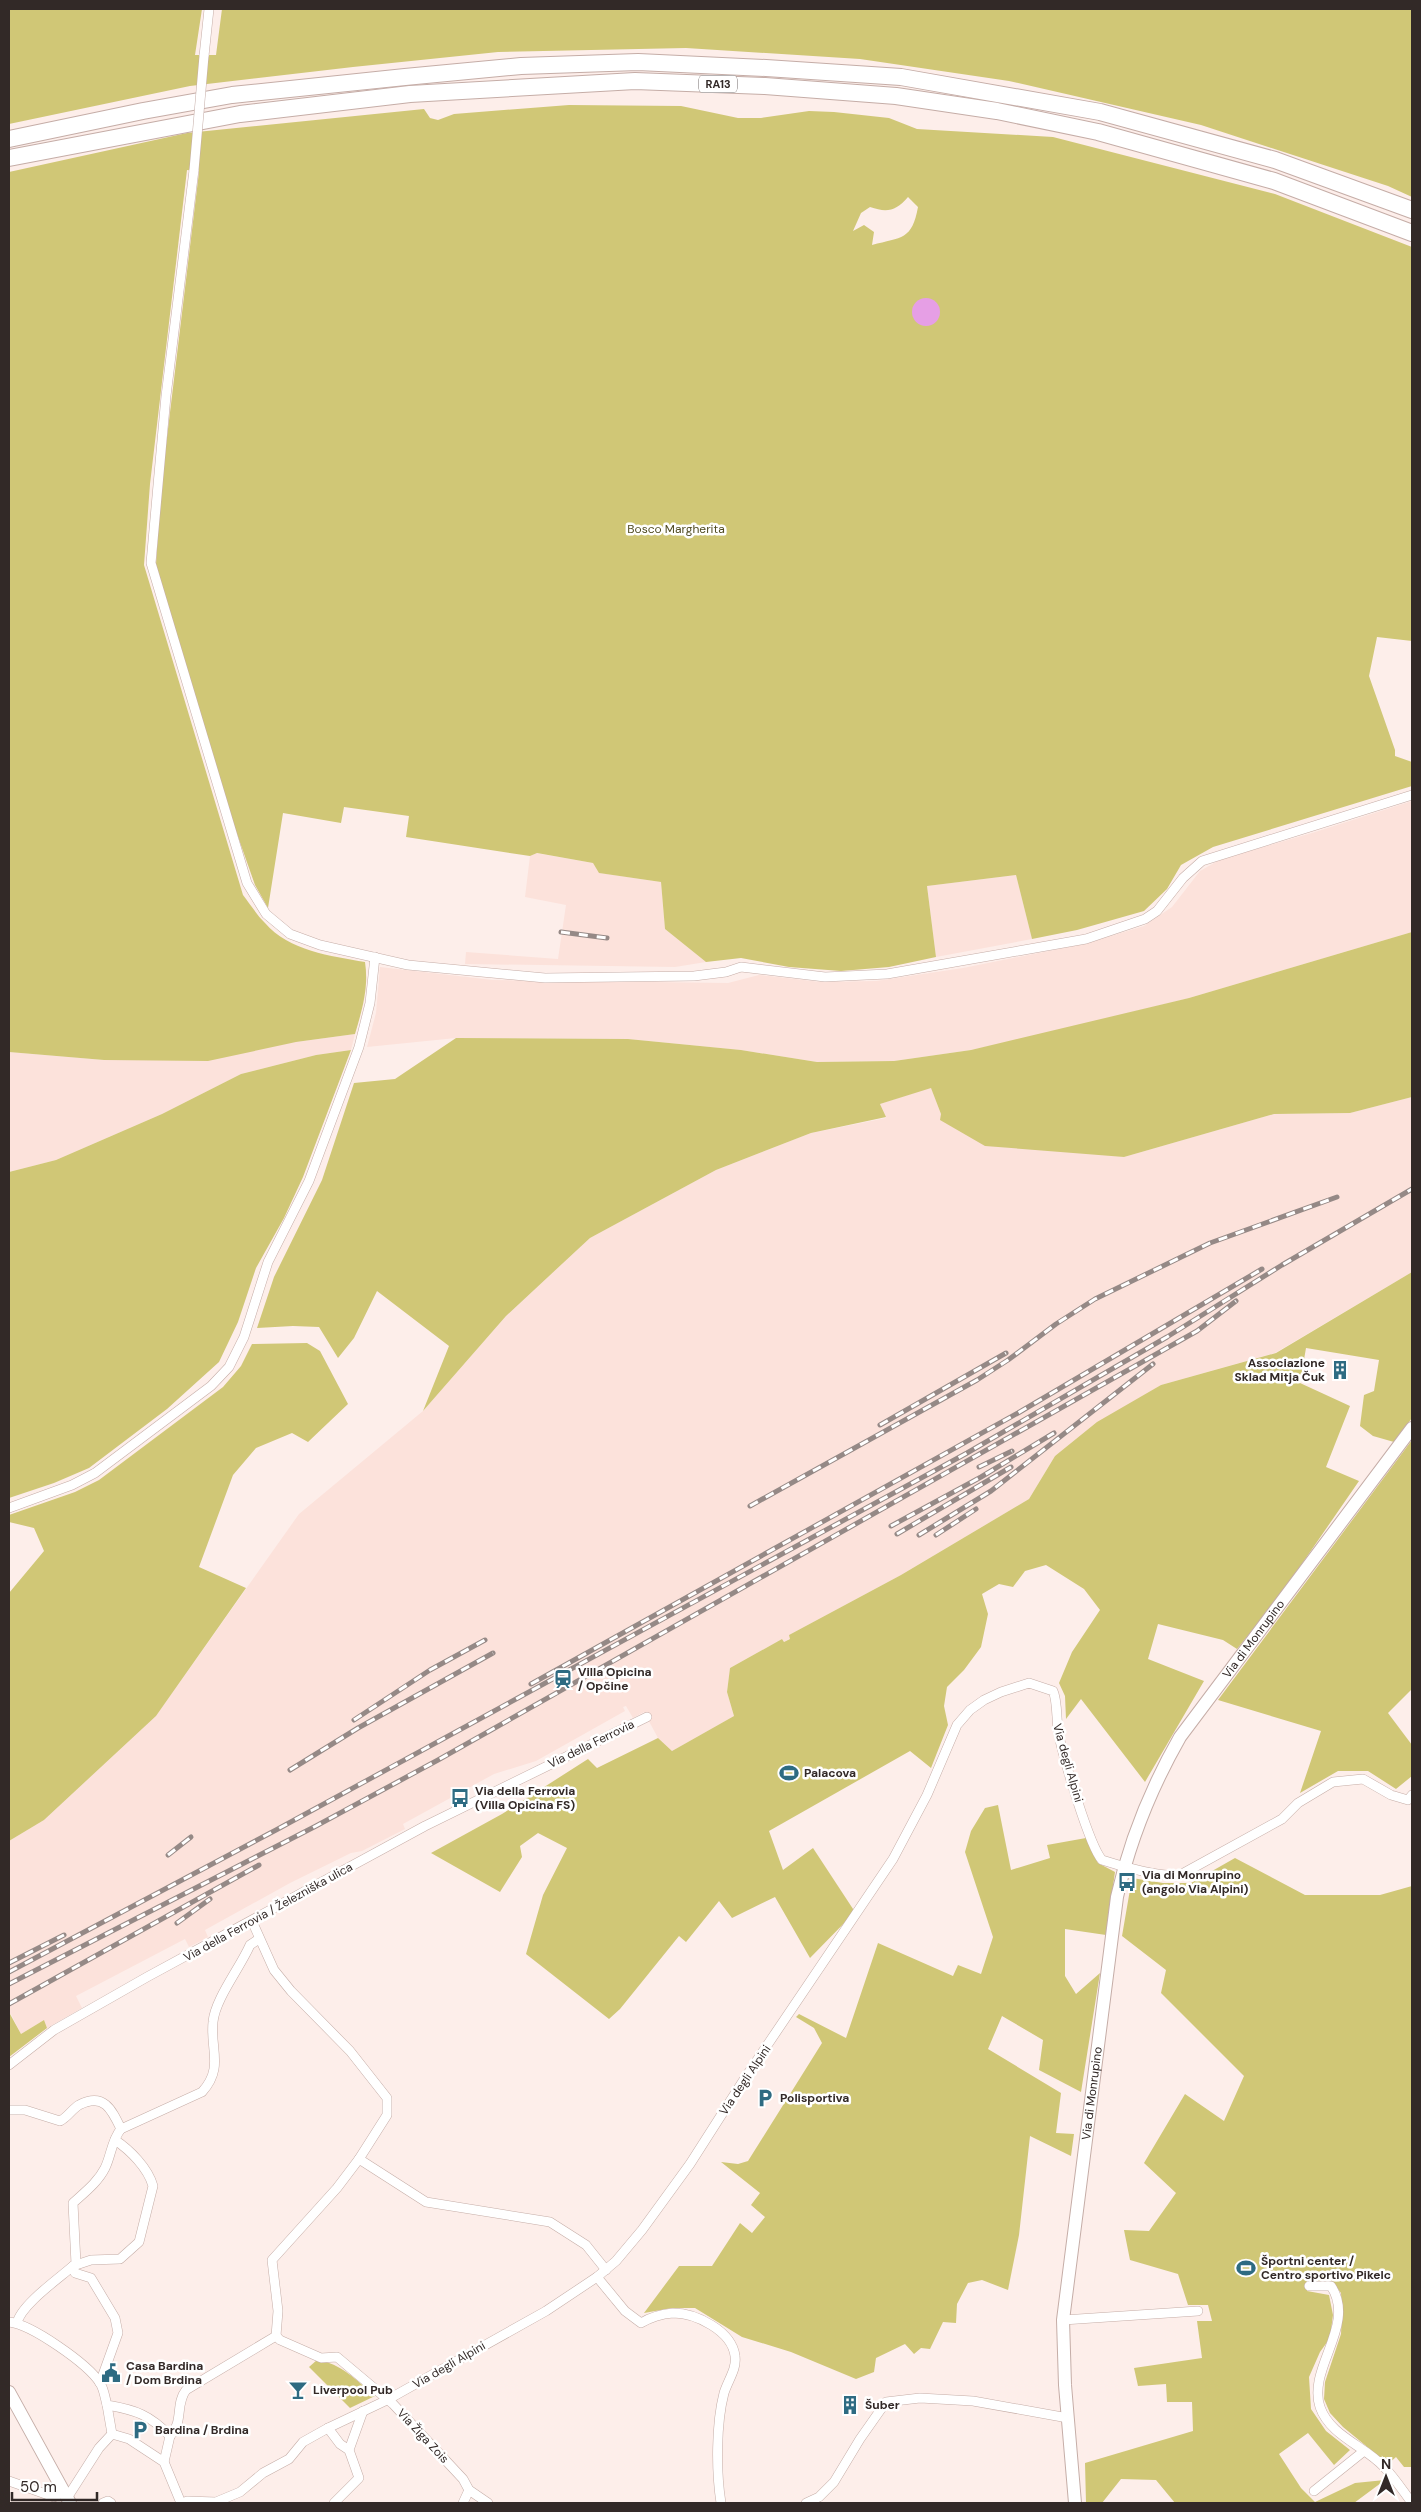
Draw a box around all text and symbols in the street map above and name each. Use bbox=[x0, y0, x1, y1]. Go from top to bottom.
road number: RA13 bbox=[699, 76, 737, 92]
park label: Bosco Margherita bbox=[627, 521, 725, 537]
place label: Associazione Sklad Mitja Čuk bbox=[1234, 1355, 1325, 1385]
building icon: Associazione Sklad Mitja Čuk bbox=[1329, 1359, 1351, 1381]
street label: Via di Monrupino bbox=[1219, 1597, 1288, 1681]
place label: Villa Opicina / Opčine bbox=[578, 1664, 652, 1694]
station icon: Villa Opicina / Opčine bbox=[552, 1668, 574, 1690]
street label: Via della Ferrovia bbox=[545, 1716, 637, 1772]
street label: Via degli Alpini bbox=[1049, 1722, 1087, 1804]
sports icon: Palacova bbox=[778, 1762, 800, 1784]
place label: Palacova bbox=[804, 1765, 856, 1781]
place label: Via della Ferrovia (Villa Opicina FS) bbox=[475, 1783, 575, 1813]
bus stop icon: Via della Ferrovia (Villa Opicina FS) bbox=[449, 1787, 471, 1809]
street label: Via della Ferrovia / Železniška ulica bbox=[181, 1859, 355, 1965]
place label: Via di Monrupino (angolo Via Alpini) bbox=[1142, 1867, 1248, 1897]
bus stop icon: Via di Monrupino (angolo Via Alpini) bbox=[1116, 1871, 1138, 1893]
street label: Via degli Alpini bbox=[716, 2042, 774, 2118]
street label: Via di Monrupino bbox=[1078, 2046, 1106, 2141]
parking icon: Polisportiva bbox=[754, 2087, 776, 2109]
place label: Polisportiva bbox=[780, 2090, 849, 2106]
place label: Športni center / Centro sportivo Pikelc bbox=[1261, 2253, 1391, 2283]
sports icon: Športni center / Centro sportivo Pikelc bbox=[1235, 2257, 1257, 2279]
street label: Via degli Alpini bbox=[410, 2338, 488, 2392]
place label: Casa Bardina / Dom Brdina bbox=[126, 2358, 203, 2388]
public building icon: Casa Bardina / Dom Brdina bbox=[100, 2362, 122, 2384]
bar icon: Liverpool Pub bbox=[287, 2379, 309, 2401]
place label: Liverpool Pub bbox=[313, 2382, 393, 2398]
building icon: Šuber bbox=[839, 2394, 861, 2416]
place label: Šuber bbox=[865, 2397, 900, 2413]
street label: Via Žiga Zois bbox=[394, 2405, 452, 2467]
parking icon: Bardina / Brdina bbox=[129, 2419, 151, 2441]
place label: Bardina / Brdina bbox=[155, 2422, 249, 2438]
north arrow bbox=[1361, 2452, 1411, 2502]
text: N bbox=[1381, 2455, 1391, 2473]
scale bar bbox=[12, 2470, 98, 2502]
text: 50 m bbox=[20, 2477, 57, 2497]

